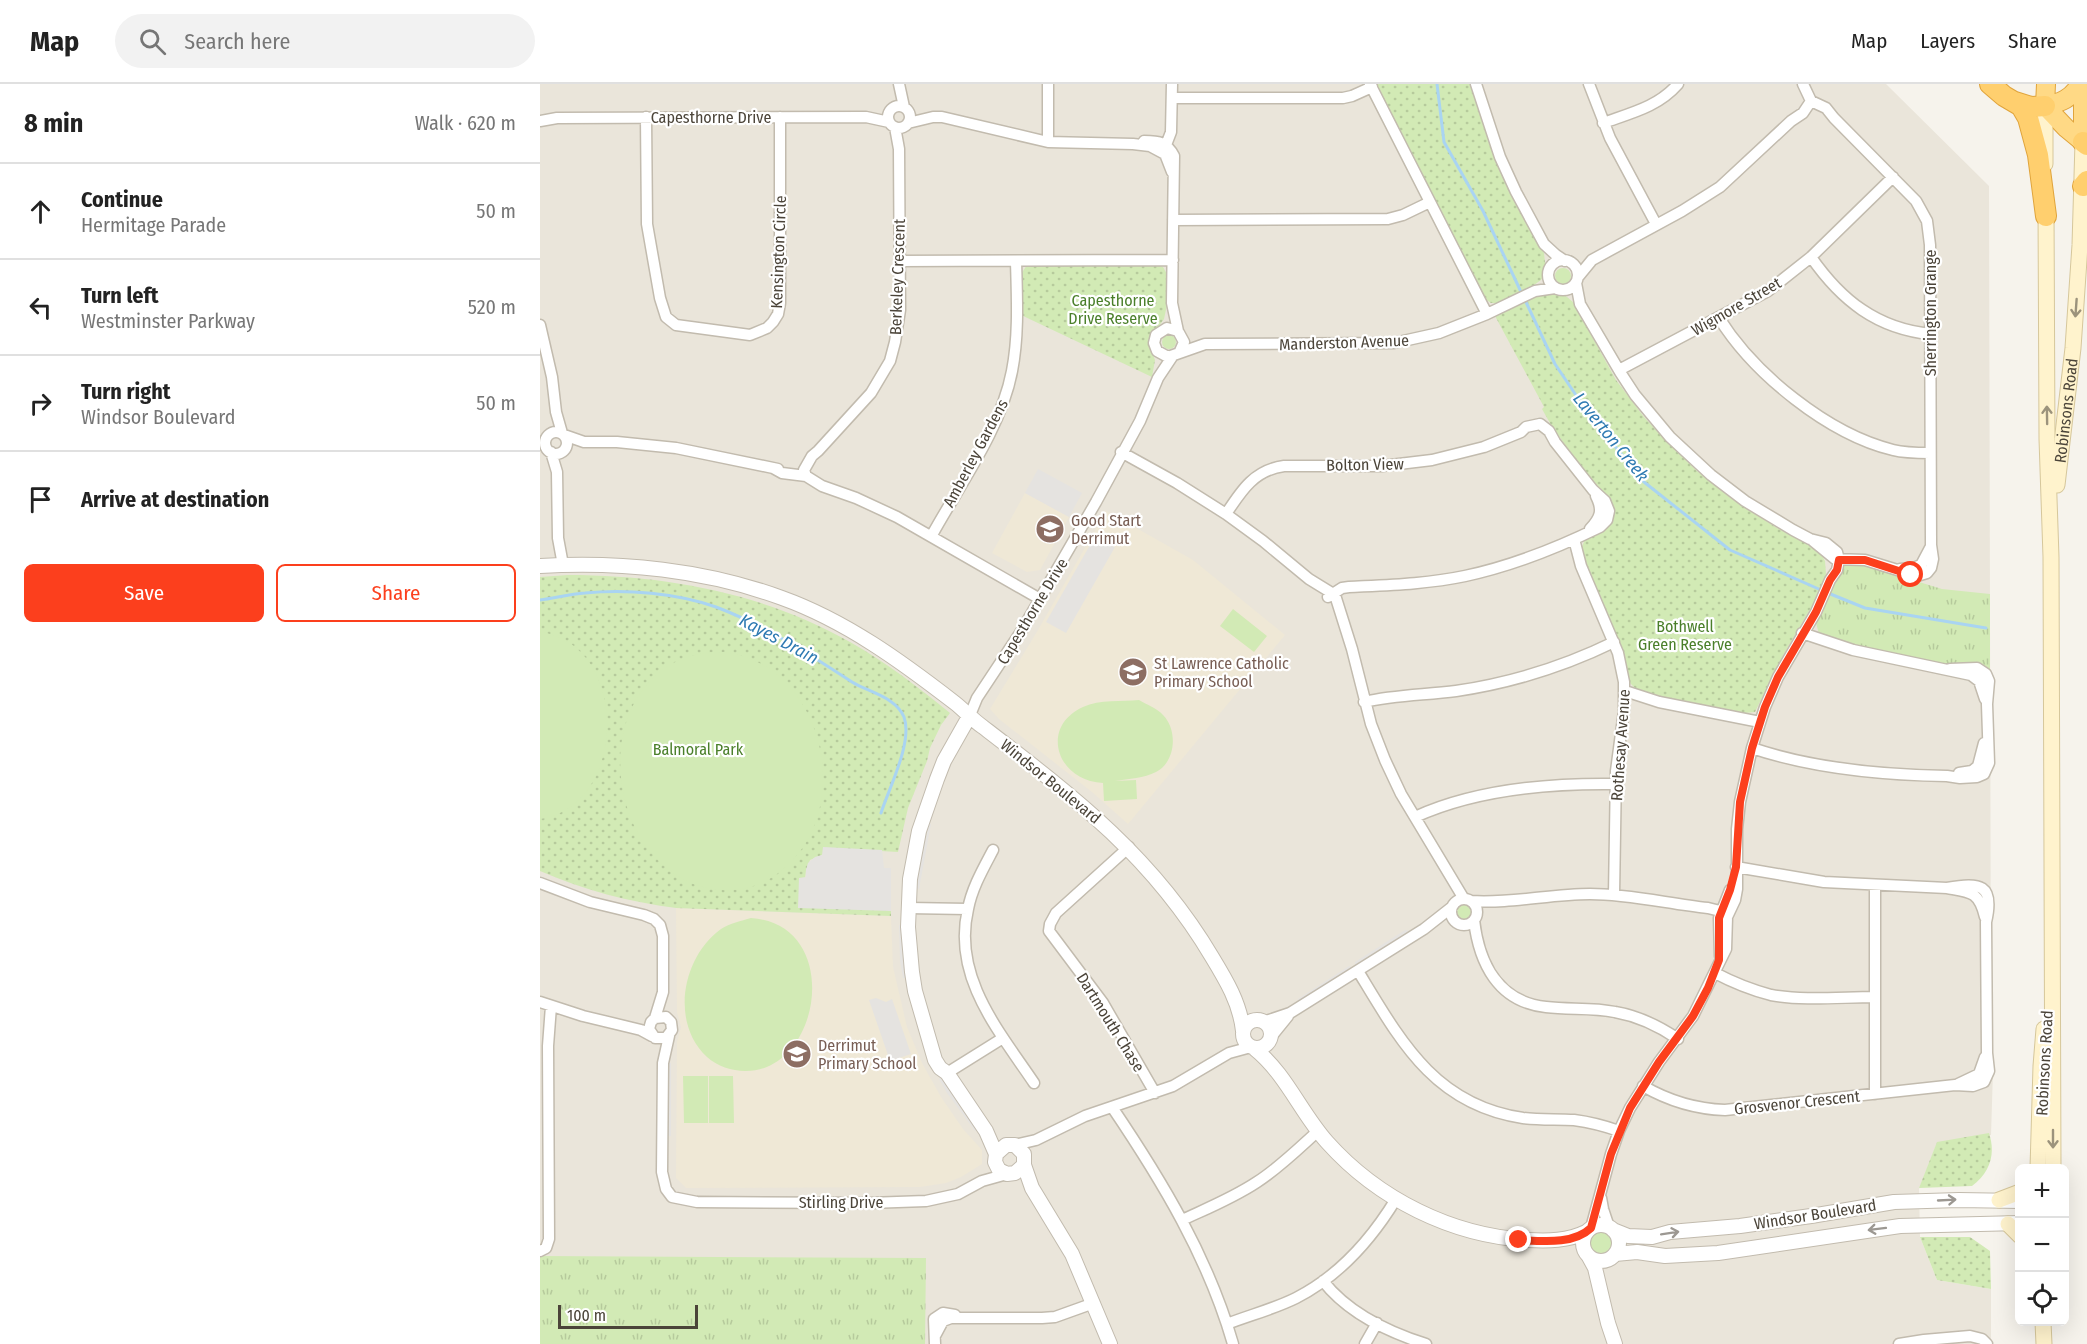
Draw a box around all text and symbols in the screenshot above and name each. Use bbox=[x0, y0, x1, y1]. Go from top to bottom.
search box bbox=[115, 14, 535, 68]
text: Map bbox=[30, 25, 79, 58]
icon: search bbox=[136, 25, 169, 58]
text: Search here bbox=[184, 28, 290, 55]
text: Map bbox=[1851, 28, 1887, 54]
text: Layers bbox=[1920, 28, 1975, 54]
text: Share bbox=[2008, 28, 2057, 54]
text: 8 min bbox=[24, 108, 83, 139]
street label: Capesthorne Drive bbox=[651, 108, 771, 127]
text: Walk · 620 m bbox=[415, 111, 516, 135]
text: Continue bbox=[81, 186, 163, 213]
icon: ahead bbox=[24, 195, 57, 228]
street label: Kensington Circle bbox=[767, 195, 790, 309]
text: 50 m bbox=[476, 199, 516, 223]
text: Hermitage Parade bbox=[81, 213, 226, 237]
street label: Berkeley Crescent bbox=[886, 218, 909, 335]
street label: Sherrington Grange bbox=[1921, 250, 1940, 376]
street label: Wigmore Street bbox=[1688, 273, 1785, 340]
text: Turn left bbox=[81, 282, 159, 309]
icon: left bbox=[24, 291, 57, 324]
park label: Capesthorne Drive Reserve bbox=[1068, 291, 1158, 328]
text: 520 m bbox=[468, 295, 516, 319]
one-way arrow bbox=[2070, 297, 2081, 317]
text: Westminster Parkway bbox=[81, 309, 255, 333]
street label: Manderston Avenue bbox=[1279, 331, 1409, 354]
street label: Robinsons Road bbox=[2051, 357, 2082, 464]
text: Turn right bbox=[81, 378, 170, 405]
icon: right bbox=[24, 387, 57, 420]
water label: Laverton Creek bbox=[1568, 388, 1654, 486]
text: 50 m bbox=[476, 391, 516, 415]
street label: Amberley Gardens bbox=[939, 396, 1012, 510]
text: Windsor Boulevard bbox=[81, 405, 235, 429]
one-way arrow bbox=[2041, 405, 2053, 425]
street label: Bolton View bbox=[1326, 454, 1404, 475]
icon: arrive bbox=[24, 483, 57, 516]
text: Arrive at destination bbox=[81, 486, 269, 513]
place label: Good Start Derrimut bbox=[1071, 511, 1142, 548]
school or university icon: Good Start Derrimut bbox=[1034, 513, 1066, 545]
street label: Capesthorne Drive bbox=[993, 555, 1072, 668]
route start bbox=[1897, 561, 1923, 587]
button: Save bbox=[24, 564, 264, 622]
button: Share bbox=[276, 564, 516, 622]
water label: Kayes Drain bbox=[736, 609, 822, 669]
park label: Bothwell Green Reserve bbox=[1638, 617, 1732, 654]
place label: St Lawrence Catholic Primary School bbox=[1154, 654, 1289, 691]
school or university icon: St Lawrence Catholic Primary School bbox=[1117, 656, 1149, 688]
street label: Rothesay Avenue bbox=[1607, 689, 1634, 801]
street label: Windsor Boulevard bbox=[997, 735, 1105, 828]
park label: Balmoral Park bbox=[653, 740, 744, 759]
street label: Dartmouth Chase bbox=[1073, 969, 1149, 1075]
street label: Robinsons Road bbox=[2032, 1010, 2057, 1116]
place label: Derrimut Primary School bbox=[818, 1036, 917, 1073]
school or university icon: Derrimut Primary School bbox=[781, 1038, 813, 1070]
street label: Grosvenor Crescent bbox=[1733, 1086, 1862, 1119]
one-way arrow bbox=[2047, 1129, 2059, 1149]
map controls bbox=[2015, 1164, 2069, 1326]
button: + bbox=[2015, 1164, 2069, 1218]
street label: Stirling Drive bbox=[799, 1193, 883, 1212]
street label: Windsor Boulevard bbox=[1753, 1195, 1878, 1234]
one-way arrow bbox=[1936, 1195, 1956, 1206]
button: − bbox=[2015, 1218, 2069, 1272]
one-way arrow bbox=[1868, 1224, 1888, 1235]
route end bbox=[1505, 1226, 1531, 1252]
one-way arrow bbox=[1660, 1227, 1679, 1238]
button: locate bbox=[2015, 1272, 2069, 1326]
scale bar bbox=[558, 1302, 698, 1330]
text: 100 m bbox=[567, 1306, 606, 1325]

